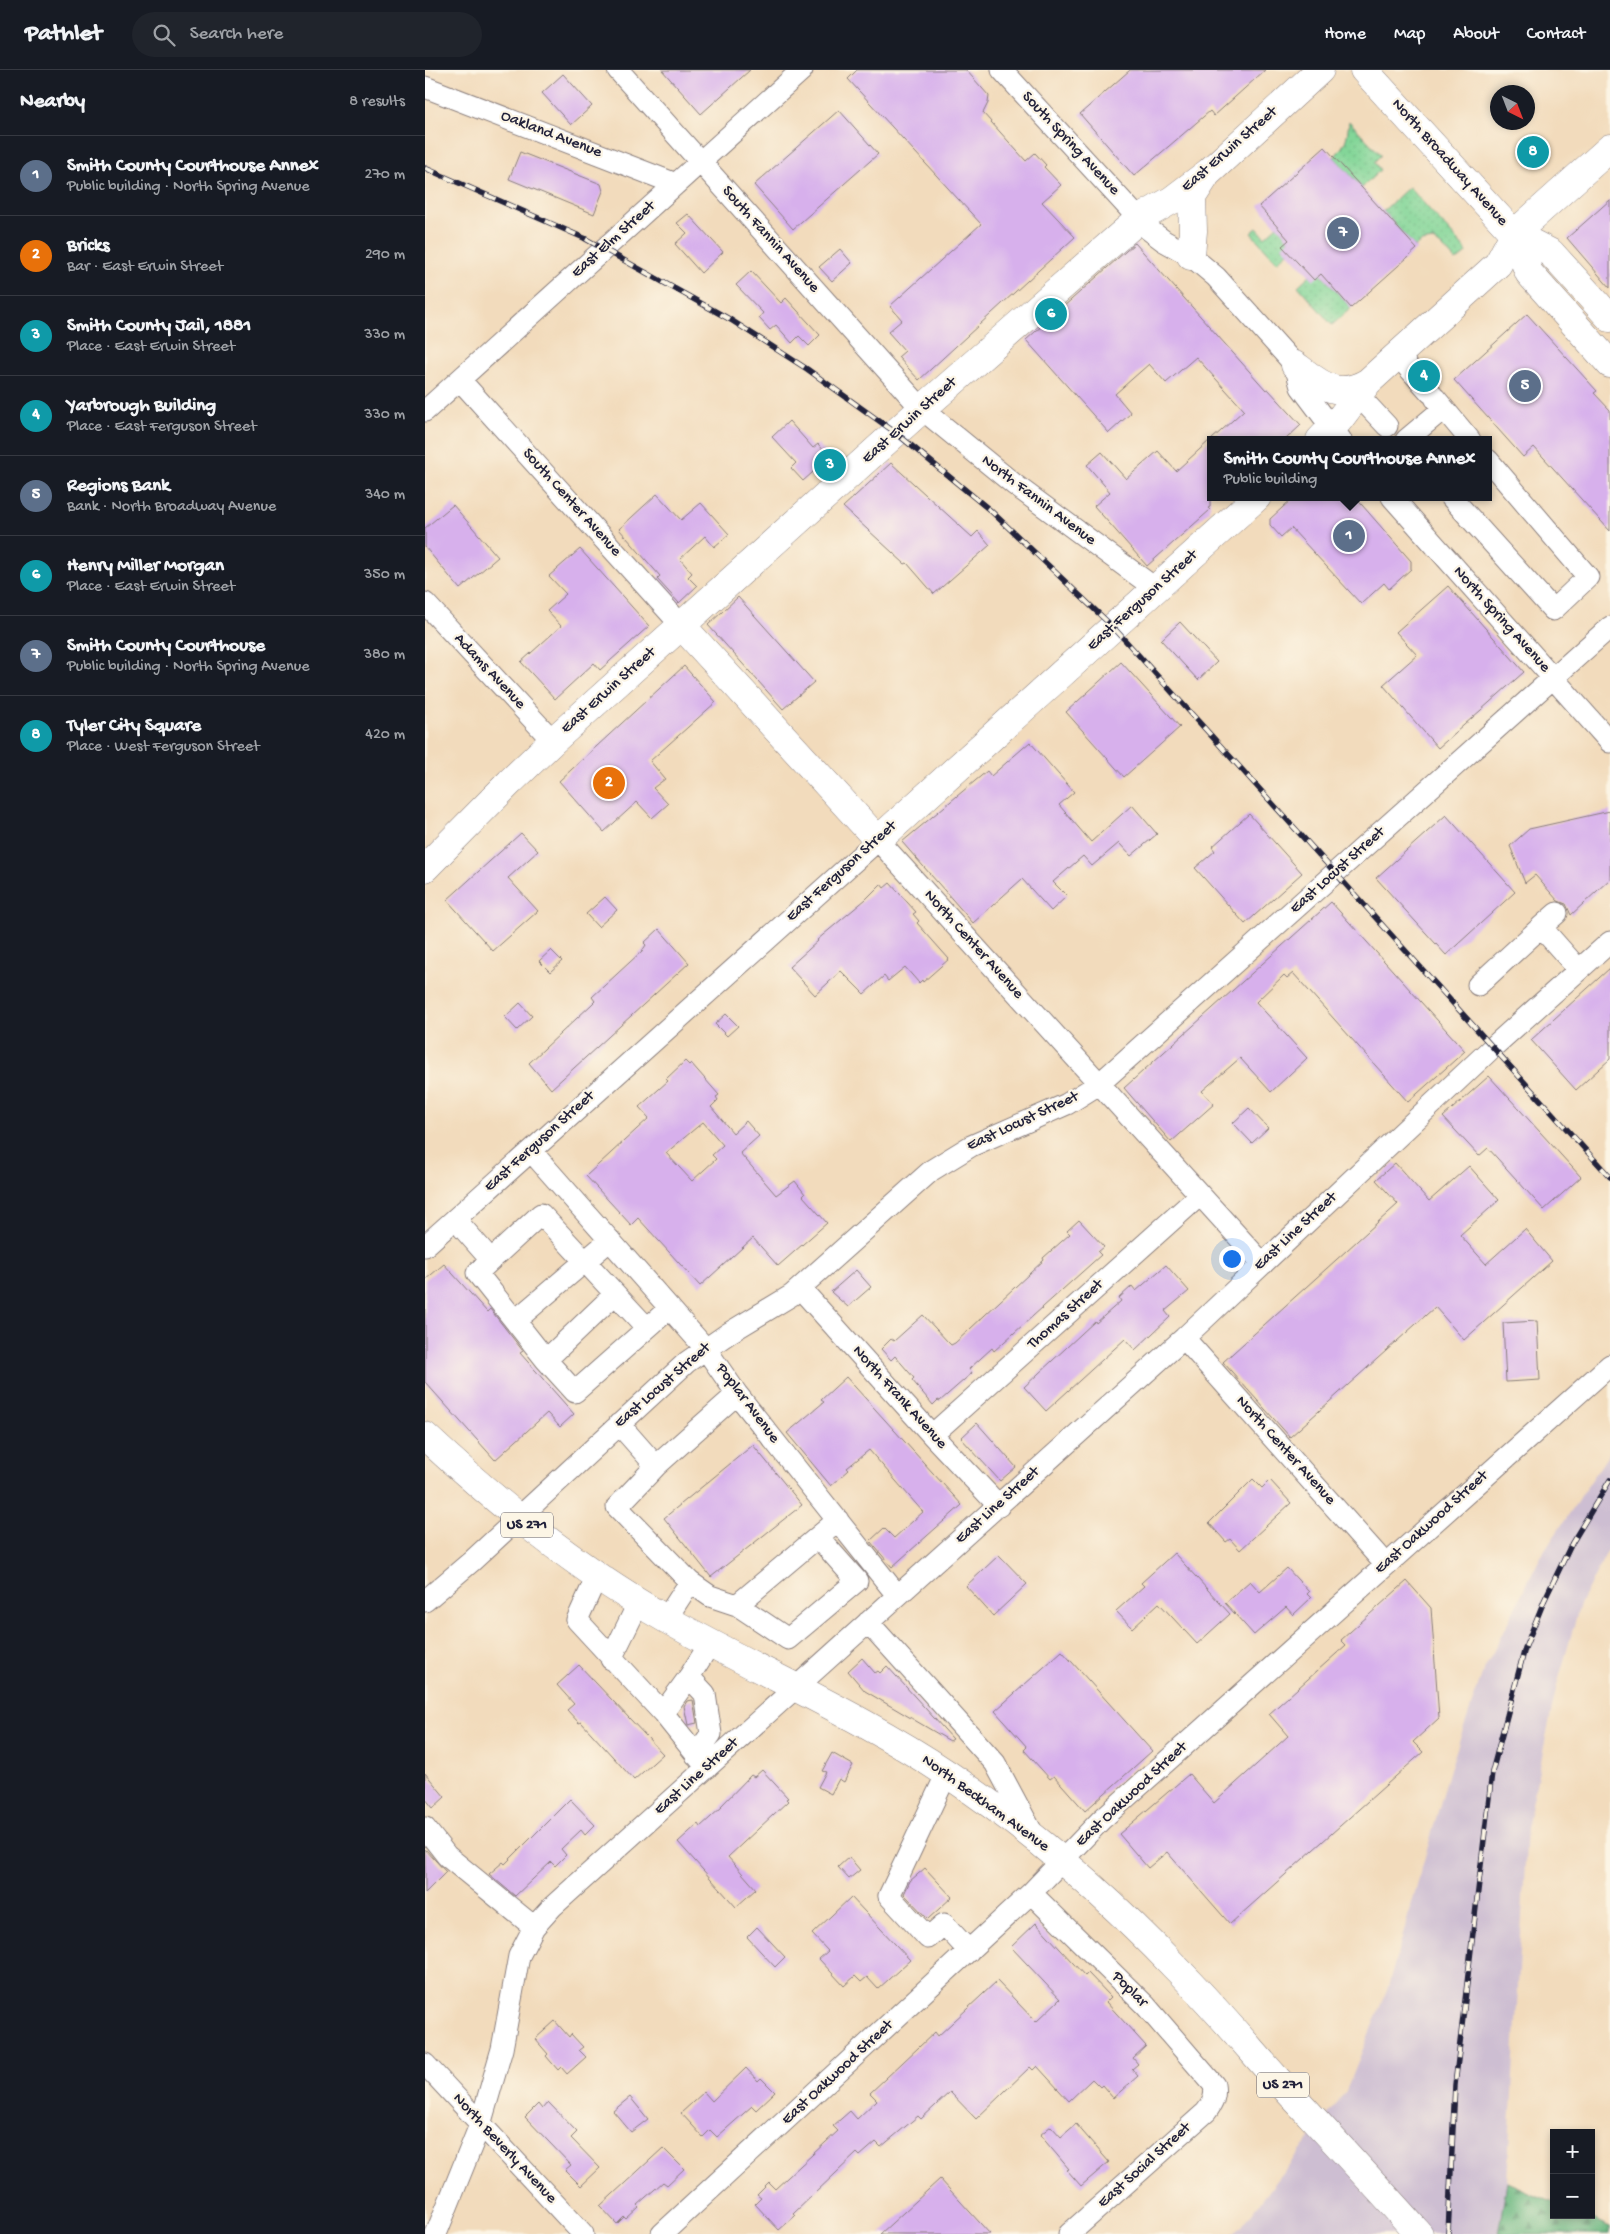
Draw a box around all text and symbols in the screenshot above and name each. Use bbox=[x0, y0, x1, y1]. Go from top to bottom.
search box bbox=[132, 12, 482, 57]
text: Pathlet bbox=[25, 20, 102, 49]
icon: search bbox=[150, 21, 178, 49]
text: Search here bbox=[190, 23, 283, 46]
text: Home bbox=[1324, 24, 1366, 45]
text: Map bbox=[1394, 24, 1425, 45]
text: About bbox=[1453, 24, 1499, 45]
text: Contact bbox=[1527, 24, 1585, 45]
north arrow bbox=[1490, 85, 1535, 130]
street label: South Spring Avenue bbox=[1017, 88, 1124, 200]
text: Nearby bbox=[20, 90, 85, 115]
text: 8 results bbox=[349, 93, 405, 112]
street label: North Broadway Avenue bbox=[1387, 95, 1512, 231]
street label: East Erwin Street bbox=[1178, 102, 1283, 197]
street label: Oakland Avenue bbox=[498, 107, 605, 163]
pin: 8 bbox=[1517, 133, 1549, 171]
text: Smith County Courthouse Annex bbox=[67, 155, 319, 178]
text: 1 bbox=[33, 166, 39, 185]
text: 270 m bbox=[365, 166, 405, 185]
text: Public building · North Spring Avenue bbox=[67, 178, 309, 197]
street label: South Fannin Avenue bbox=[717, 183, 824, 298]
street label: East Elm Street bbox=[568, 196, 661, 283]
pin: 7 bbox=[1327, 214, 1359, 252]
text: Bricks bbox=[67, 235, 109, 258]
text: 2 bbox=[32, 246, 40, 265]
text: 290 m bbox=[365, 246, 405, 265]
text: Bar · East Erwin Street bbox=[67, 258, 223, 277]
pin: 6 bbox=[1035, 295, 1067, 333]
text: Smith County Jail, 1881 bbox=[67, 315, 251, 338]
text: 3 bbox=[32, 326, 40, 345]
text: 330 m bbox=[364, 326, 405, 345]
text: Place · East Erwin Street bbox=[67, 338, 235, 357]
pin: 4 bbox=[1408, 357, 1440, 395]
pin: 5 bbox=[1509, 367, 1541, 405]
street label: East Erwin Street bbox=[859, 373, 962, 468]
text: Yarbrough Building bbox=[67, 395, 216, 418]
text: 4 bbox=[32, 406, 40, 425]
text: 330 m bbox=[364, 406, 405, 425]
text: Place · East Ferguson Street bbox=[67, 418, 257, 437]
popup bbox=[1207, 436, 1492, 501]
street label: South Center Avenue bbox=[517, 445, 625, 562]
pin: 3 bbox=[814, 446, 846, 484]
text: Smith County Courthouse Annex bbox=[1224, 448, 1475, 471]
street label: North Fannin Avenue bbox=[977, 452, 1100, 551]
text: Public building bbox=[1224, 471, 1317, 490]
text: Regions Bank bbox=[67, 475, 170, 498]
text: 5 bbox=[32, 486, 40, 505]
text: 340 m bbox=[365, 486, 405, 505]
text: Bank · North Broadway Avenue bbox=[67, 498, 276, 517]
pin: 1 bbox=[1333, 517, 1365, 555]
street label: East Ferguson Street bbox=[1084, 545, 1203, 656]
text: Henry Miller Morgan bbox=[67, 555, 224, 578]
street label: North Spring Avenue bbox=[1448, 563, 1554, 678]
text: 6 bbox=[32, 566, 40, 585]
text: 350 m bbox=[364, 566, 405, 585]
text: Place · East Erwin Street bbox=[67, 578, 235, 597]
street label: Adams Avenue bbox=[449, 630, 529, 714]
text: Smith County Courthouse bbox=[67, 635, 265, 658]
street label: East Erwin Street bbox=[558, 643, 661, 738]
text: 7 bbox=[32, 646, 40, 665]
text: 380 m bbox=[364, 646, 405, 665]
text: Public building · North Spring Avenue bbox=[67, 658, 309, 677]
text: Tyler City Square bbox=[67, 715, 201, 738]
text: 8 bbox=[32, 726, 40, 745]
text: 420 m bbox=[365, 726, 405, 745]
text: Place · West Ferguson Street bbox=[67, 738, 260, 757]
pin: 2 bbox=[593, 764, 625, 802]
street label: East Ferguson Street bbox=[783, 816, 902, 927]
street label: East Locust Street bbox=[1287, 822, 1390, 919]
street label: North Center Avenue bbox=[919, 887, 1027, 1004]
street label: East Ferguson Street bbox=[481, 1086, 600, 1197]
street label: East Locust Street bbox=[964, 1087, 1083, 1156]
street label: East Line Street bbox=[1251, 1188, 1343, 1275]
your location bbox=[1219, 1246, 1245, 1272]
street label: Thomas Street bbox=[1023, 1275, 1109, 1355]
street label: East Locust Street bbox=[611, 1338, 716, 1433]
street label: North Frank Avenue bbox=[848, 1342, 951, 1454]
street label: Poplar Avenue bbox=[710, 1360, 784, 1448]
street label: North Center Avenue bbox=[1231, 1393, 1339, 1510]
street label: East Line Street bbox=[952, 1462, 1045, 1549]
street label: East Oakwood Street bbox=[1372, 1466, 1494, 1579]
road number: US 271 bbox=[501, 1512, 553, 1538]
street label: East Line Street bbox=[651, 1733, 744, 1820]
street label: East Oakwood Street bbox=[1072, 1737, 1193, 1852]
street label: North Beckham Avenue bbox=[917, 1751, 1053, 1857]
street label: Poplar bbox=[1106, 1967, 1152, 2013]
street label: East Oakwood Street bbox=[778, 2015, 899, 2130]
road number: US 271 bbox=[1257, 2072, 1309, 2098]
street label: North Beverly Avenue bbox=[448, 2090, 561, 2209]
street label: East Social Street bbox=[1095, 2118, 1196, 2213]
map controls bbox=[1550, 2129, 1595, 2219]
button: + bbox=[1550, 2129, 1595, 2174]
button: − bbox=[1550, 2174, 1595, 2219]

